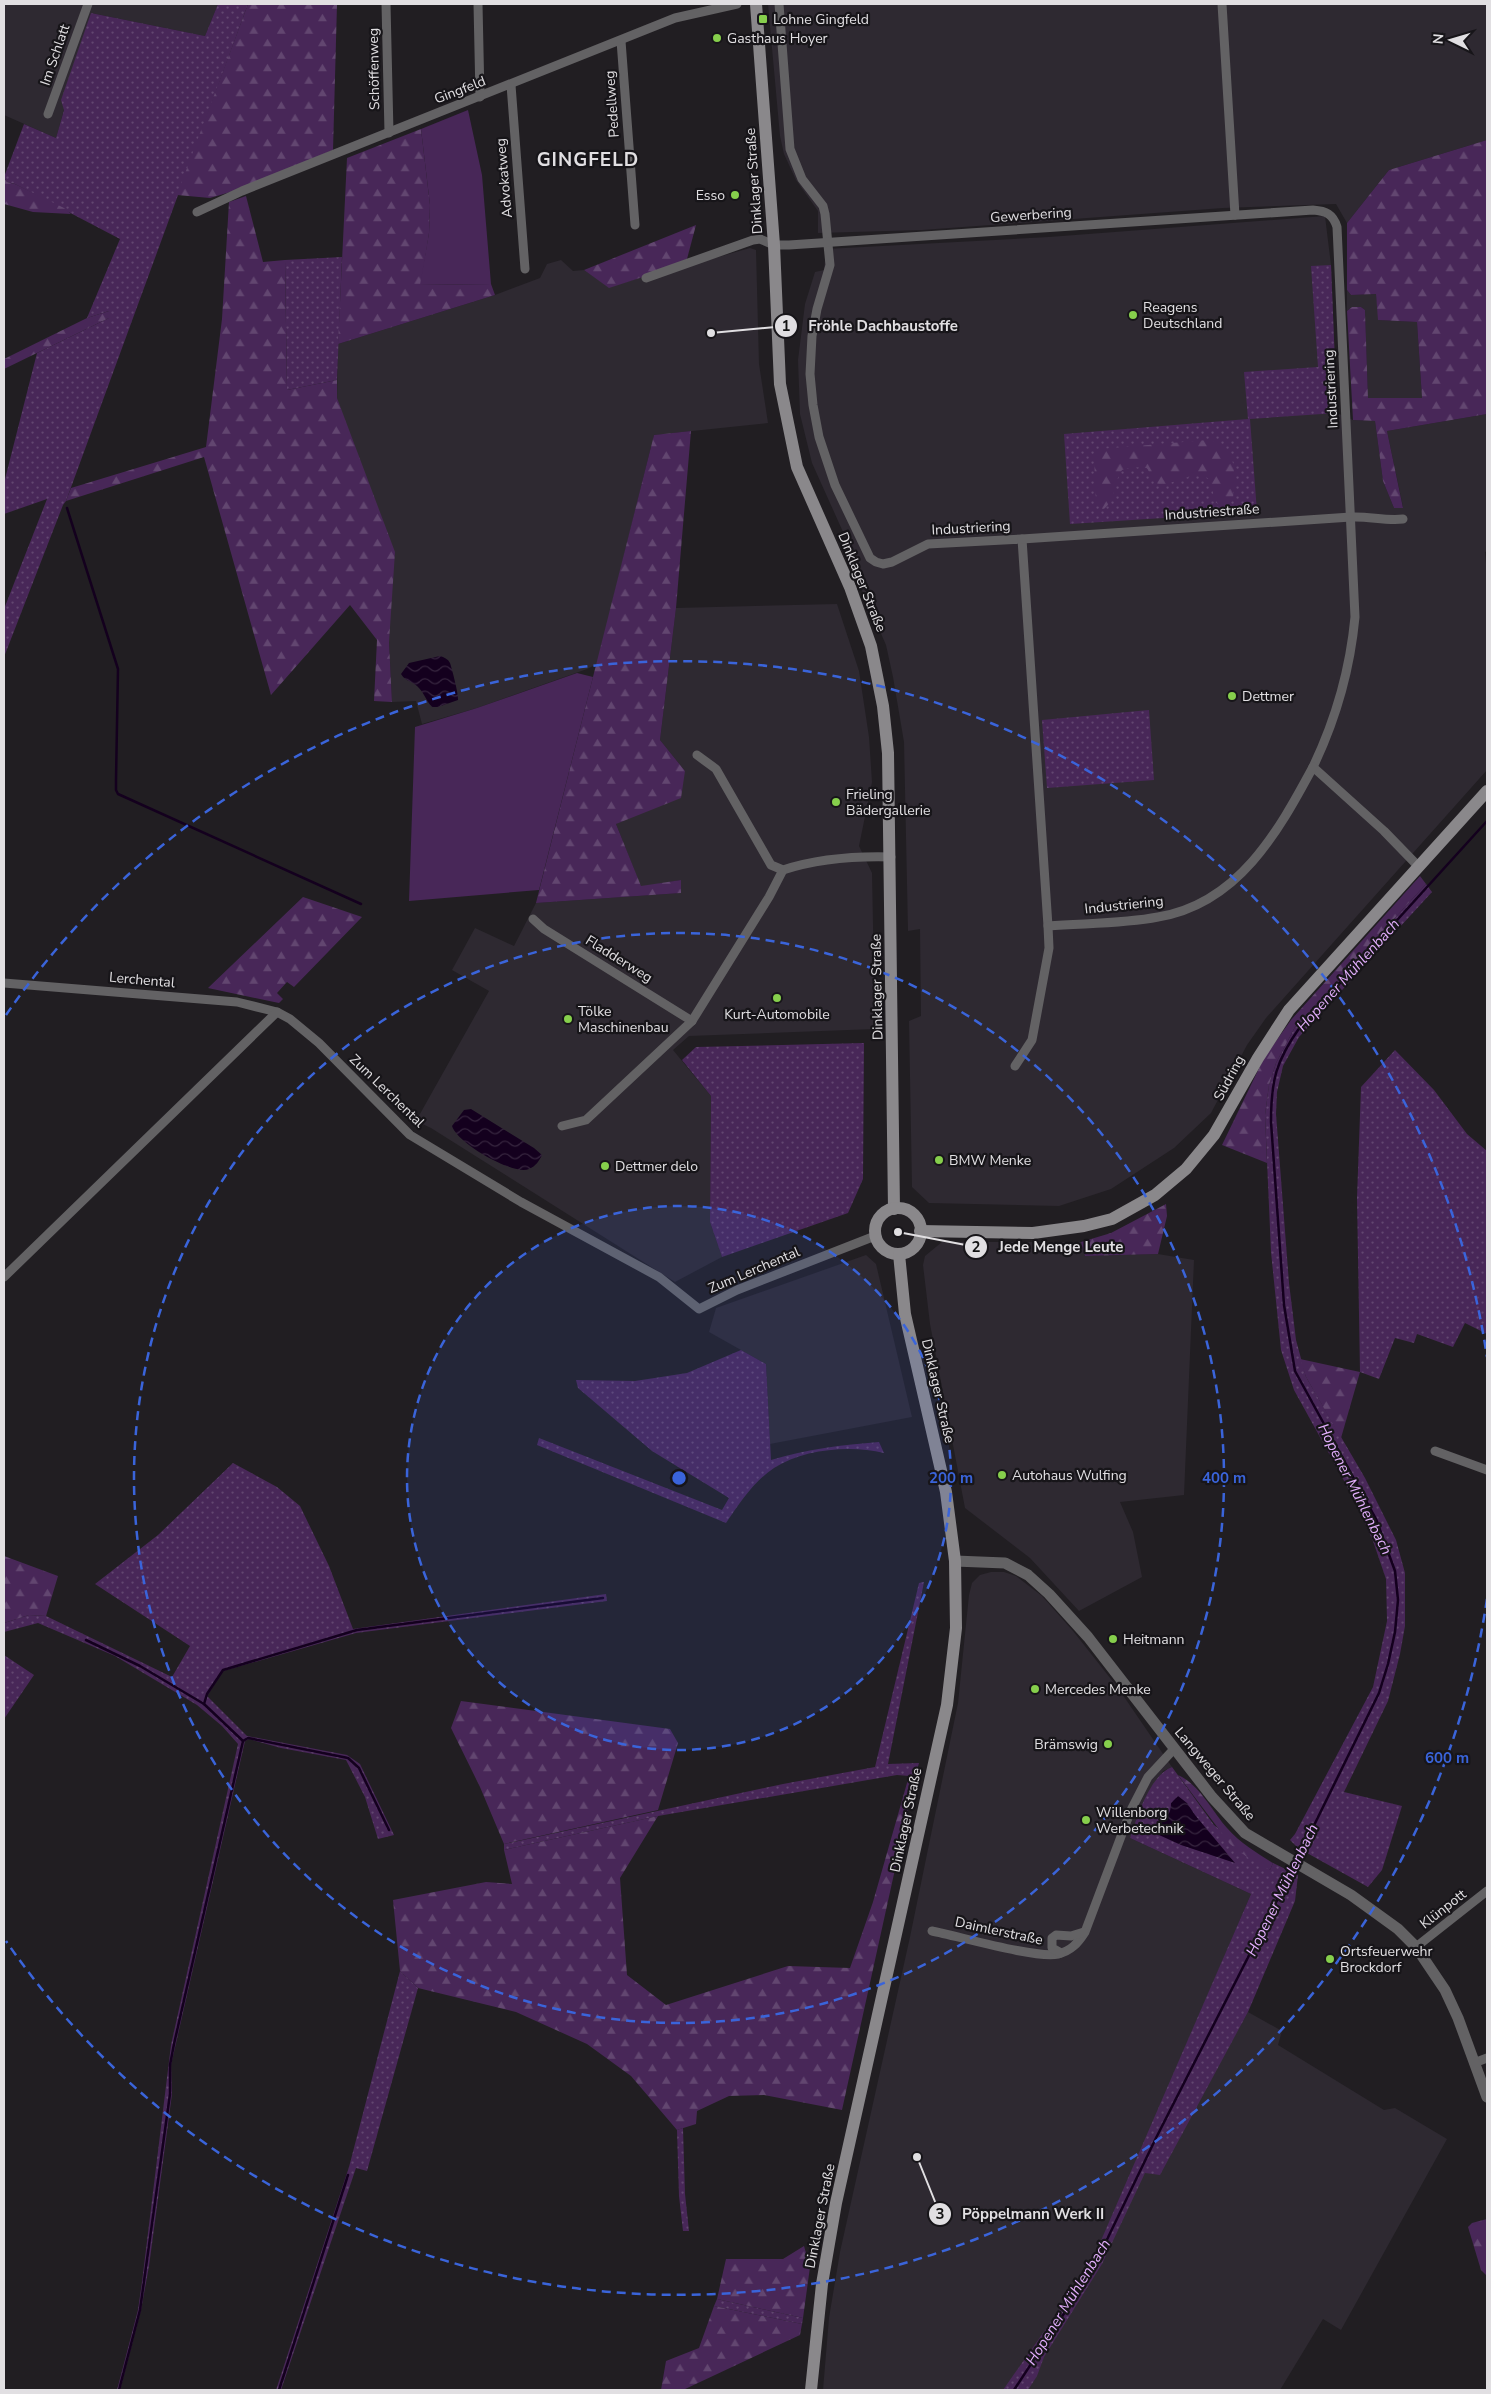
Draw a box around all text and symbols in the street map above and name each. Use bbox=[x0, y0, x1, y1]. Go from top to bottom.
place label: Lohne Gingfeld bbox=[773, 10, 869, 29]
marker: Lohne Gingfeld bbox=[757, 13, 769, 25]
north arrow bbox=[1426, 15, 1476, 65]
street label: Im Schlatt bbox=[36, 22, 74, 88]
street label: Schöffenweg bbox=[364, 28, 384, 110]
place label: Gasthaus Hoyer bbox=[727, 29, 828, 48]
marker: Gasthaus Hoyer bbox=[711, 32, 723, 44]
text: N bbox=[1429, 33, 1448, 45]
street label: Pedellweg bbox=[600, 70, 624, 138]
street label: Gingfeld bbox=[432, 72, 488, 108]
street label: Dinklager Straße bbox=[741, 127, 767, 235]
street label: Advokatweg bbox=[491, 137, 517, 219]
district label: GINGFELD bbox=[537, 147, 639, 173]
place label: Esso bbox=[696, 186, 725, 205]
marker: Esso bbox=[729, 189, 741, 201]
street label: Gewerbering bbox=[990, 203, 1072, 227]
place label: Reagens Deutschland bbox=[1143, 298, 1222, 333]
marker: Reagens Deutschland bbox=[1127, 309, 1139, 321]
callout: Fröhle Dachbaustoffe bbox=[774, 311, 968, 341]
text: 1 bbox=[781, 316, 791, 336]
text: Fröhle Dachbaustoffe bbox=[808, 316, 958, 336]
street label: Industriering bbox=[1319, 349, 1343, 429]
street label: Industriestraße bbox=[1164, 499, 1260, 525]
street label: Industriering bbox=[931, 516, 1011, 540]
street label: Dinklager Straße bbox=[833, 529, 891, 635]
place label: Dettmer bbox=[1242, 687, 1294, 706]
marker: Dettmer bbox=[1226, 690, 1238, 702]
place label: Frieling Bädergallerie bbox=[846, 785, 930, 820]
marker: Frieling Bädergallerie bbox=[830, 796, 842, 808]
street label: Industriering bbox=[1084, 891, 1164, 919]
water label: Hopener Mühlenbach bbox=[1292, 914, 1404, 1036]
street label: Fladderweg bbox=[582, 931, 656, 987]
street label: Dinklager Straße bbox=[867, 934, 887, 1040]
street label: Lerchental bbox=[108, 968, 177, 992]
marker: Kurt-Automobile bbox=[771, 992, 783, 1004]
place label: Tölke Maschinenbau bbox=[578, 1002, 669, 1037]
place label: Kurt-Automobile bbox=[724, 1005, 830, 1024]
marker: Tölke Maschinenbau bbox=[562, 1013, 574, 1025]
street label: Zum Lerchental bbox=[345, 1050, 429, 1132]
street label: Südring bbox=[1209, 1052, 1249, 1104]
place label: BMW Menke bbox=[949, 1151, 1031, 1170]
marker: BMW Menke bbox=[933, 1154, 945, 1166]
place label: Dettmer delo bbox=[615, 1157, 698, 1176]
marker: Dettmer delo bbox=[599, 1160, 611, 1172]
callout: Jede Menge Leute bbox=[963, 1232, 1133, 1262]
text: 2 bbox=[971, 1237, 981, 1257]
text: Jede Menge Leute bbox=[998, 1237, 1123, 1257]
street label: Zum Lerchental bbox=[705, 1242, 803, 1298]
street label: Dinklager Straße bbox=[917, 1337, 959, 1445]
water label: Hopener Mühlenbach bbox=[1313, 1420, 1397, 1558]
place label: Autohaus Wulfing bbox=[1012, 1466, 1127, 1485]
text: 200 m bbox=[929, 1468, 973, 1488]
text: 400 m bbox=[1202, 1468, 1246, 1488]
centre of rings bbox=[670, 1469, 688, 1487]
marker: Autohaus Wulfing bbox=[996, 1469, 1008, 1481]
place label: Heitmann bbox=[1123, 1630, 1185, 1649]
marker: Heitmann bbox=[1107, 1633, 1119, 1645]
place label: Mercedes Menke bbox=[1045, 1680, 1151, 1699]
marker: Mercedes Menke bbox=[1029, 1683, 1041, 1695]
street label: Langweger Straße bbox=[1170, 1723, 1260, 1825]
place label: Brämswig bbox=[1034, 1735, 1098, 1754]
marker: Brämswig bbox=[1102, 1738, 1114, 1750]
text: 600 m bbox=[1425, 1748, 1469, 1768]
street label: Dinklager Straße bbox=[886, 1766, 926, 1874]
place label: Willenborg Werbetechnik bbox=[1096, 1803, 1185, 1838]
marker: Willenborg Werbetechnik bbox=[1080, 1814, 1092, 1826]
water label: Hopener Mühlenbach bbox=[1241, 1820, 1323, 1960]
street label: Klünpott bbox=[1416, 1885, 1470, 1933]
street label: Daimlerstraße bbox=[953, 1912, 1045, 1950]
place label: Ortsfeuerwehr Brockdorf bbox=[1340, 1942, 1432, 1977]
marker: Ortsfeuerwehr Brockdorf bbox=[1324, 1953, 1336, 1965]
street label: Dinklager Straße bbox=[801, 2162, 839, 2270]
callout: Pöppelmann Werk II bbox=[927, 2199, 1114, 2229]
text: 3 bbox=[935, 2204, 945, 2224]
text: Pöppelmann Werk II bbox=[962, 2204, 1104, 2224]
water label: Hopener Mühlenbach bbox=[1021, 2235, 1115, 2369]

